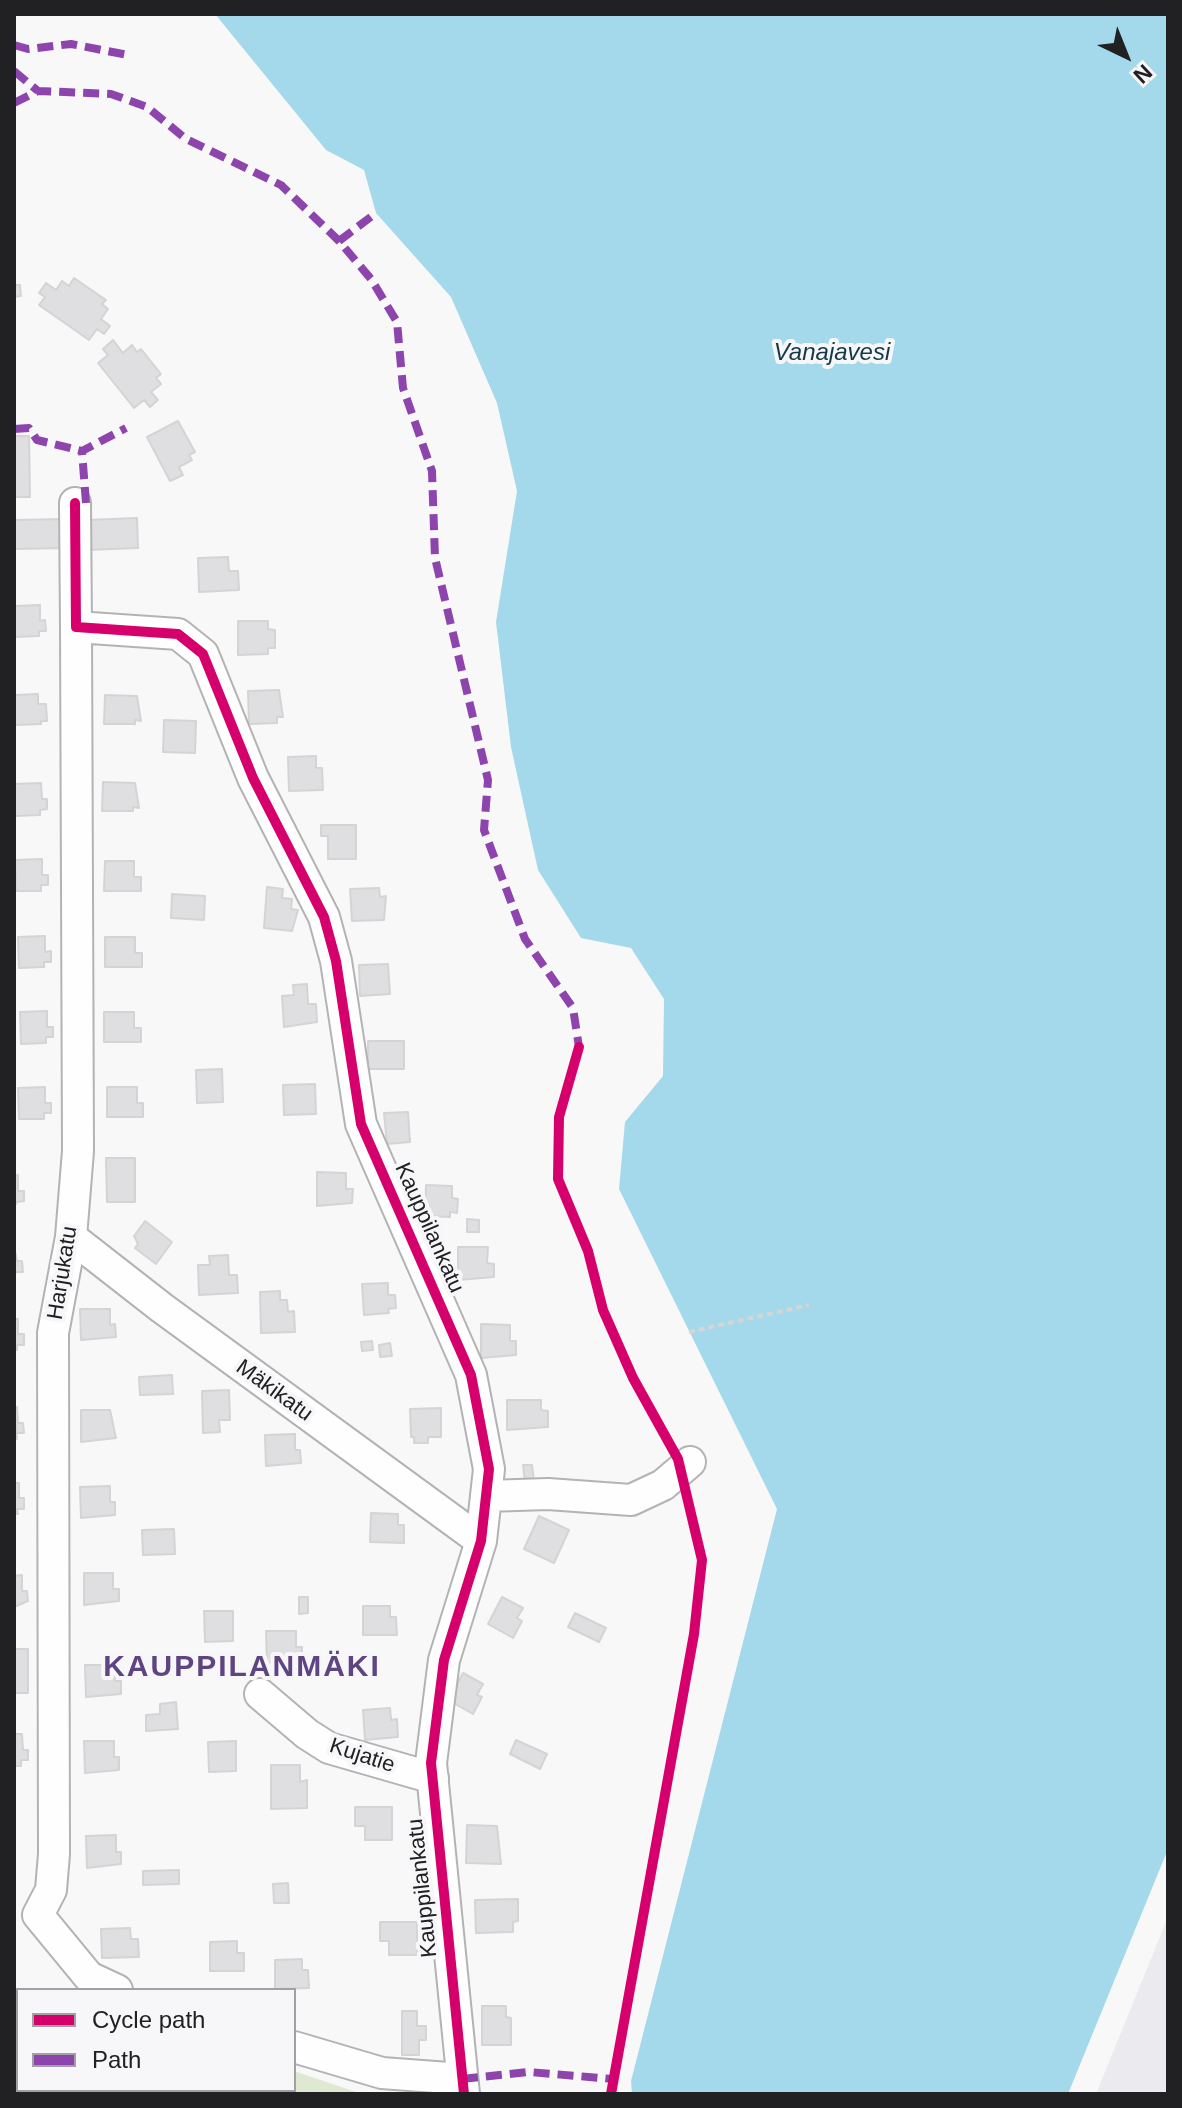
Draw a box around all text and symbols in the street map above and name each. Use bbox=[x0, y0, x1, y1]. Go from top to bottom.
north arrow bbox=[1086, 16, 1166, 96]
text: N bbox=[1128, 59, 1157, 88]
water label: Vanajavesi bbox=[774, 339, 890, 367]
street label: Kauppilankatu bbox=[389, 1159, 469, 1297]
street label: Harjukatu bbox=[43, 1224, 83, 1322]
street label: Mäkikatu bbox=[231, 1354, 317, 1428]
district label: KAUPPILANMÄKI bbox=[103, 1650, 381, 1686]
street label: Kujatie bbox=[326, 1733, 398, 1779]
street label: Kauppilankatu bbox=[403, 1817, 443, 1959]
legend bbox=[16, 1988, 296, 2092]
text: Cycle path bbox=[92, 2006, 205, 2033]
text: Path bbox=[92, 2046, 141, 2073]

